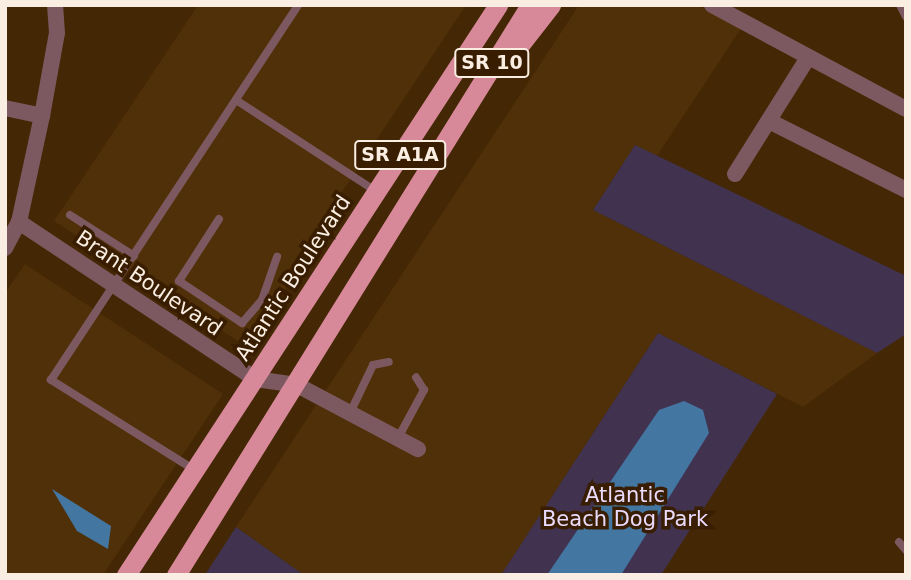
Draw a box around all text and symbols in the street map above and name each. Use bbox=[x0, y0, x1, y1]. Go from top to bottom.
road number: SR 10 bbox=[454, 48, 530, 78]
road number: SR A1A bbox=[353, 140, 447, 170]
street label: Atlantic Boulevard bbox=[230, 190, 356, 366]
street label: Brant Boulevard bbox=[71, 225, 227, 341]
park label: Atlantic Beach Dog Park bbox=[542, 482, 708, 532]

